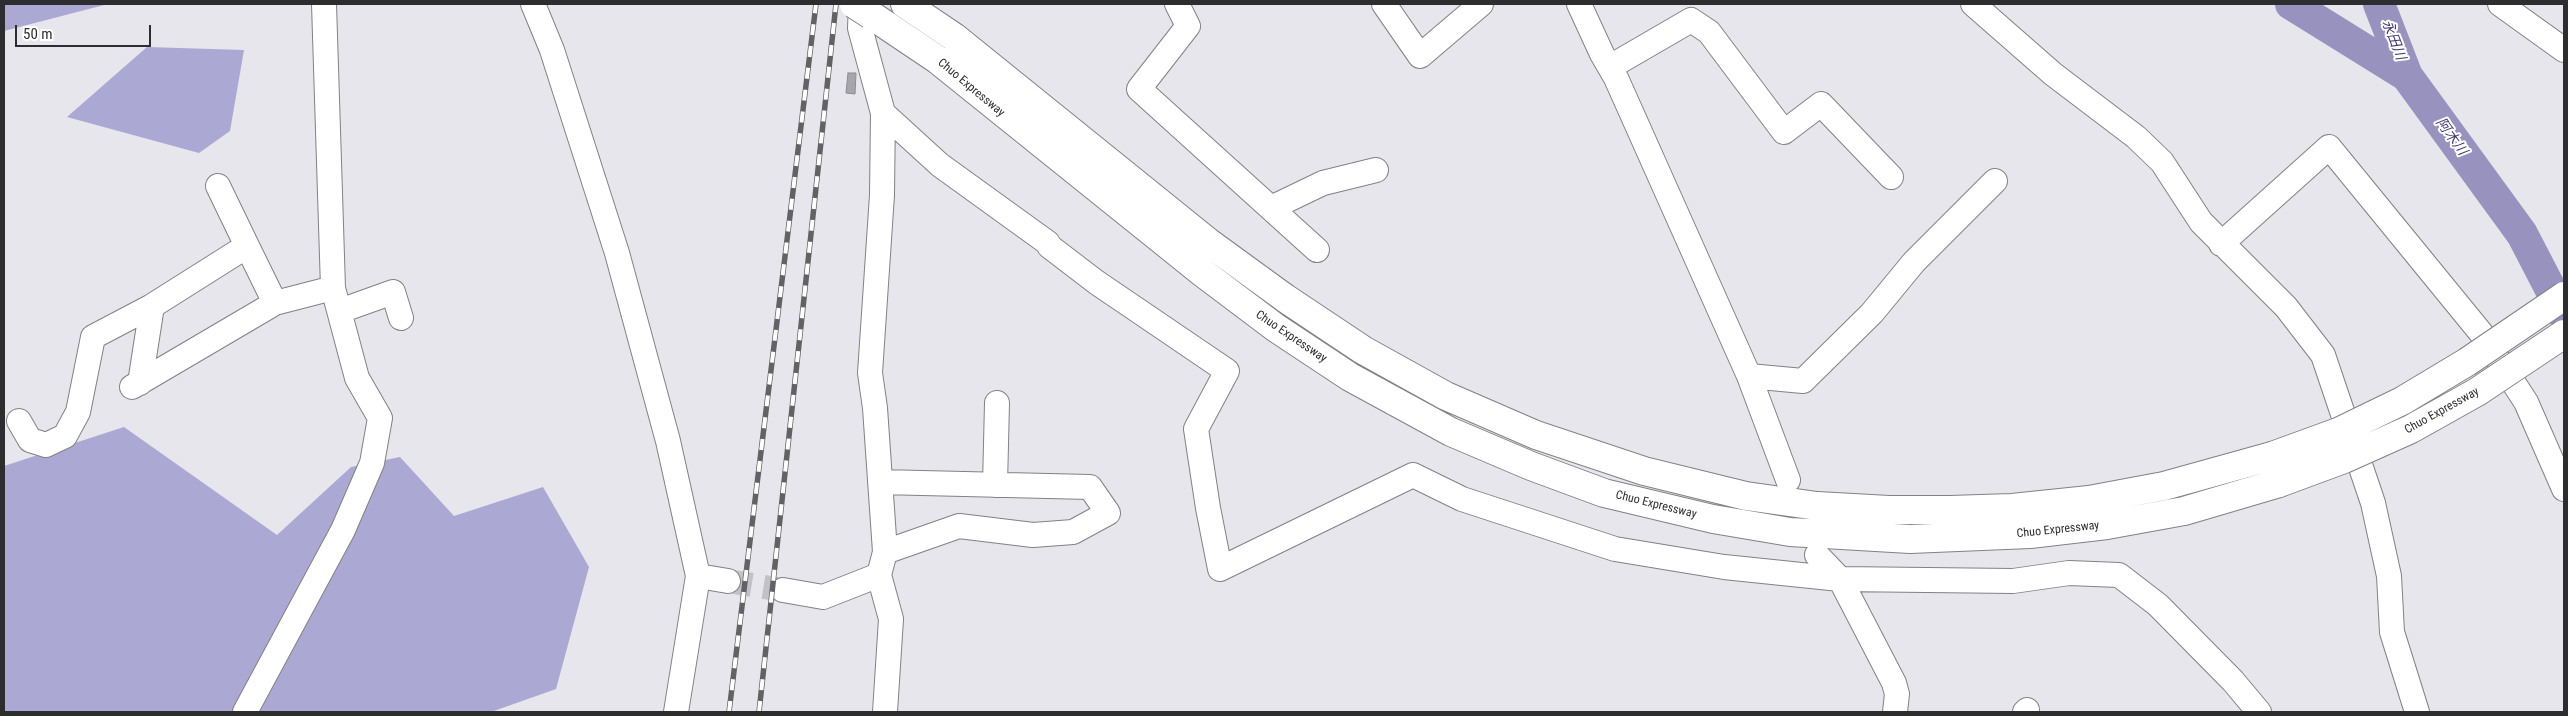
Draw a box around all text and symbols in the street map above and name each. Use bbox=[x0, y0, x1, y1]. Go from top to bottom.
scale bar bbox=[18, 15, 154, 47]
water label: 永田川 bbox=[2378, 17, 2408, 63]
text: 50 m bbox=[23, 25, 53, 43]
street label: Chuo Expressway bbox=[935, 56, 1007, 120]
water label: 阿木川 bbox=[2432, 115, 2470, 159]
street label: Chuo Expressway bbox=[1253, 308, 1329, 366]
street label: Chuo Expressway bbox=[2402, 385, 2482, 437]
street label: Chuo Expressway bbox=[1614, 488, 1698, 522]
street label: Chuo Expressway bbox=[2016, 519, 2100, 541]

